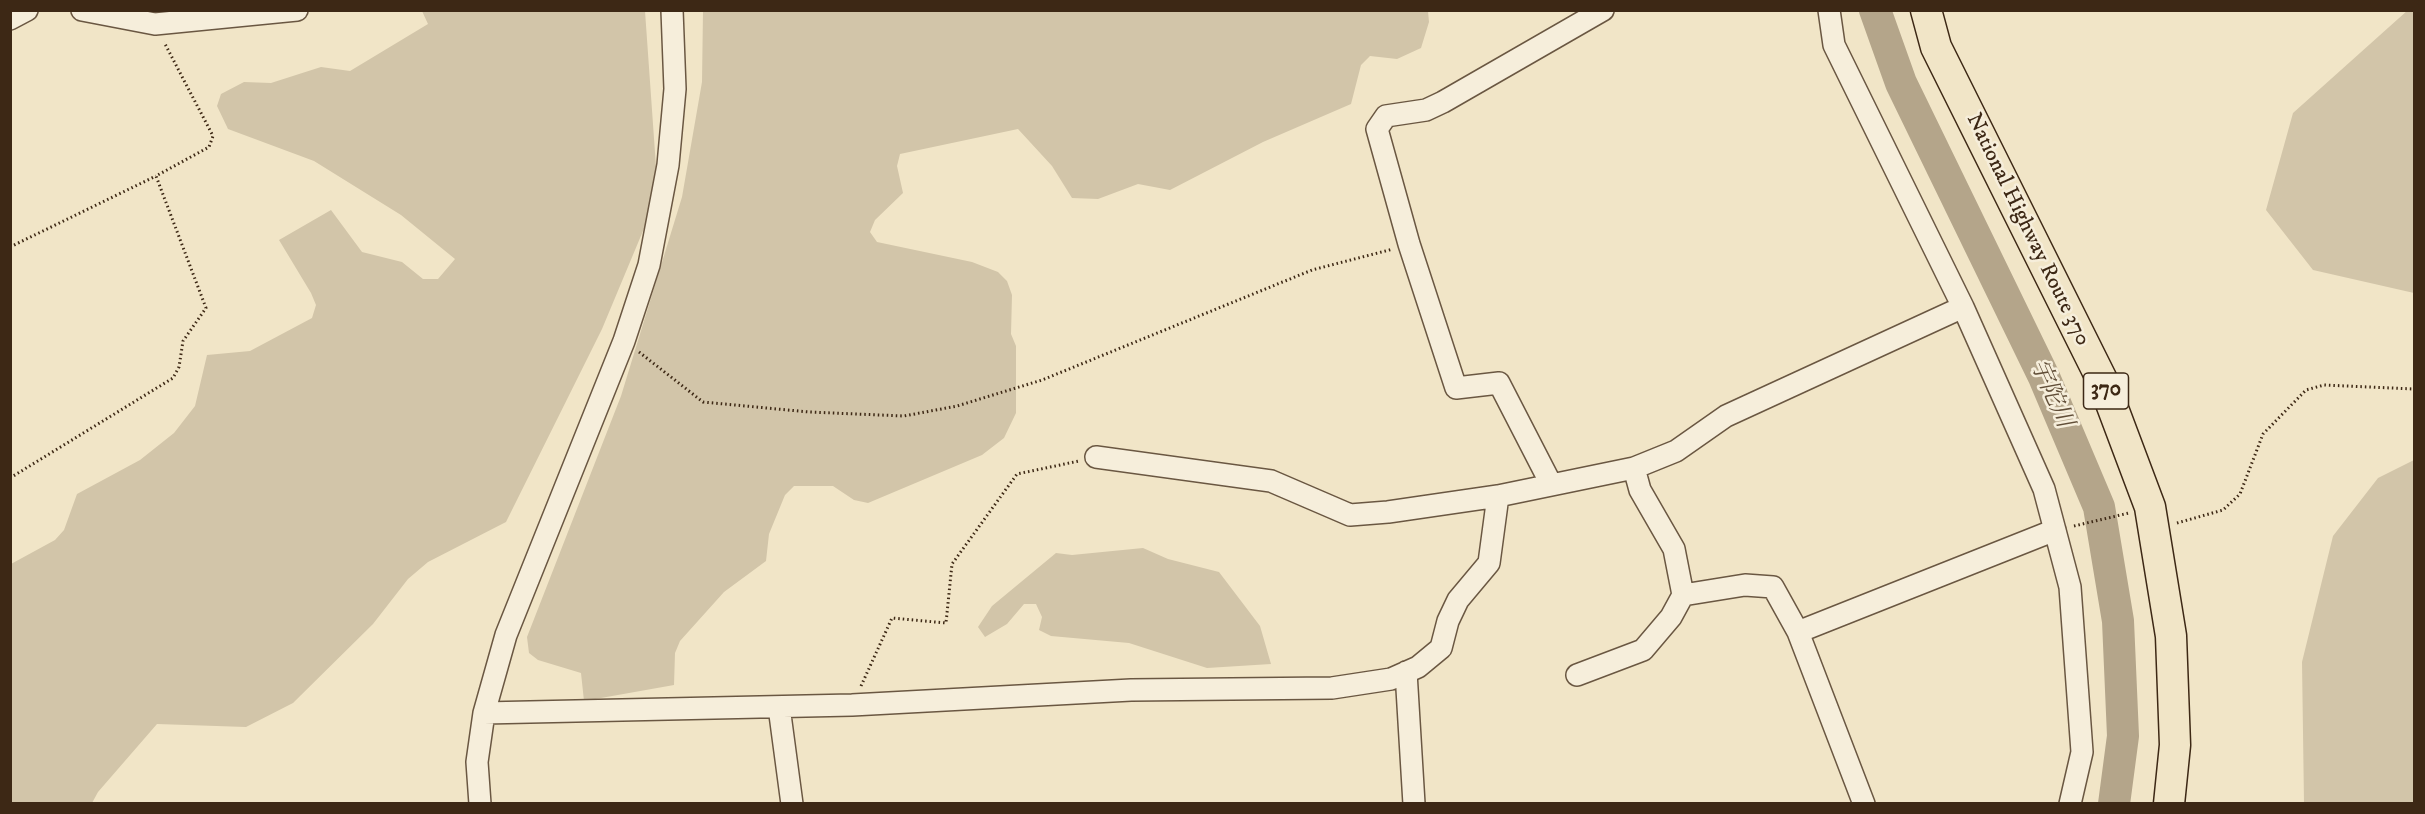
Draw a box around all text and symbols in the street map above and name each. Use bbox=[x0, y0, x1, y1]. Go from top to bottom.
street label: National Highway Route 370 bbox=[1959, 109, 2095, 351]
water label: 宇陀川 bbox=[2022, 355, 2078, 433]
road number: 370 bbox=[2084, 373, 2128, 409]

